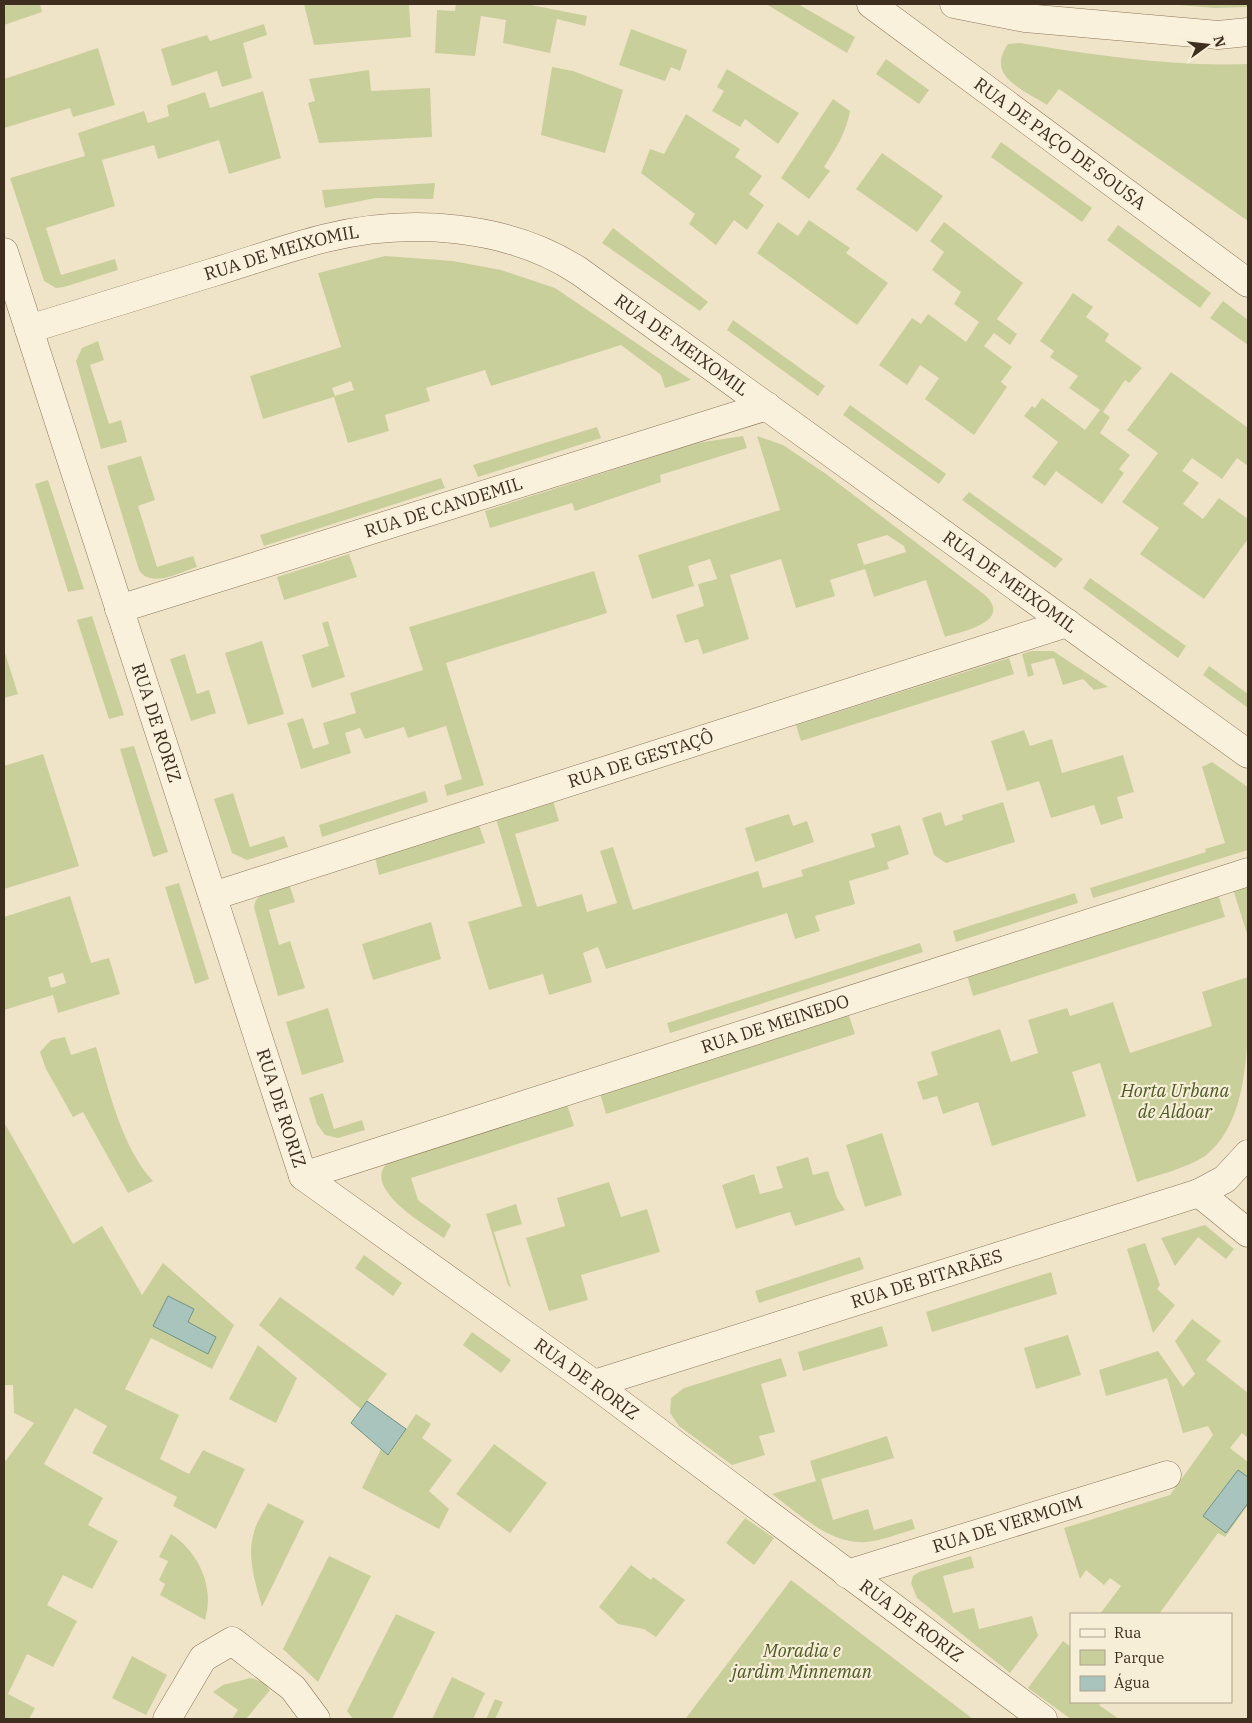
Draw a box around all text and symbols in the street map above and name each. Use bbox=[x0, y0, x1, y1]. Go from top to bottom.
north arrow bbox=[1182, 20, 1232, 70]
text: N bbox=[1209, 34, 1230, 49]
street label: RUA DE PAÇO DE SOUSA bbox=[970, 72, 1151, 215]
street label: RUA DE MEIXOMIL bbox=[201, 220, 361, 285]
street label: RUA DE MEIXOMIL bbox=[610, 288, 754, 401]
street label: RUA DE CANDEMIL bbox=[361, 471, 525, 542]
street label: RUA DE MEIXOMIL bbox=[938, 525, 1082, 638]
street label: RUA DE RORIZ bbox=[127, 660, 187, 785]
street label: RUA DE GESTAÇÔ bbox=[565, 725, 716, 793]
street label: RUA DE MEINEDO bbox=[698, 989, 852, 1058]
street label: RUA DE RORIZ bbox=[251, 1045, 312, 1171]
park label: Horta Urbana de Aldoar bbox=[1120, 1079, 1230, 1123]
street label: RUA DE BITARÃES bbox=[848, 1244, 1005, 1313]
street label: RUA DE RORIZ bbox=[530, 1333, 644, 1425]
street label: RUA DE VERMOIM bbox=[930, 1490, 1085, 1558]
street label: RUA DE RORIZ bbox=[855, 1574, 968, 1667]
legend bbox=[1070, 1613, 1232, 1703]
text: Rua bbox=[1114, 1623, 1141, 1642]
park label: Moradia e jardim Minneman bbox=[729, 1639, 873, 1683]
text: Parque bbox=[1114, 1648, 1164, 1667]
text: Água bbox=[1114, 1673, 1150, 1692]

